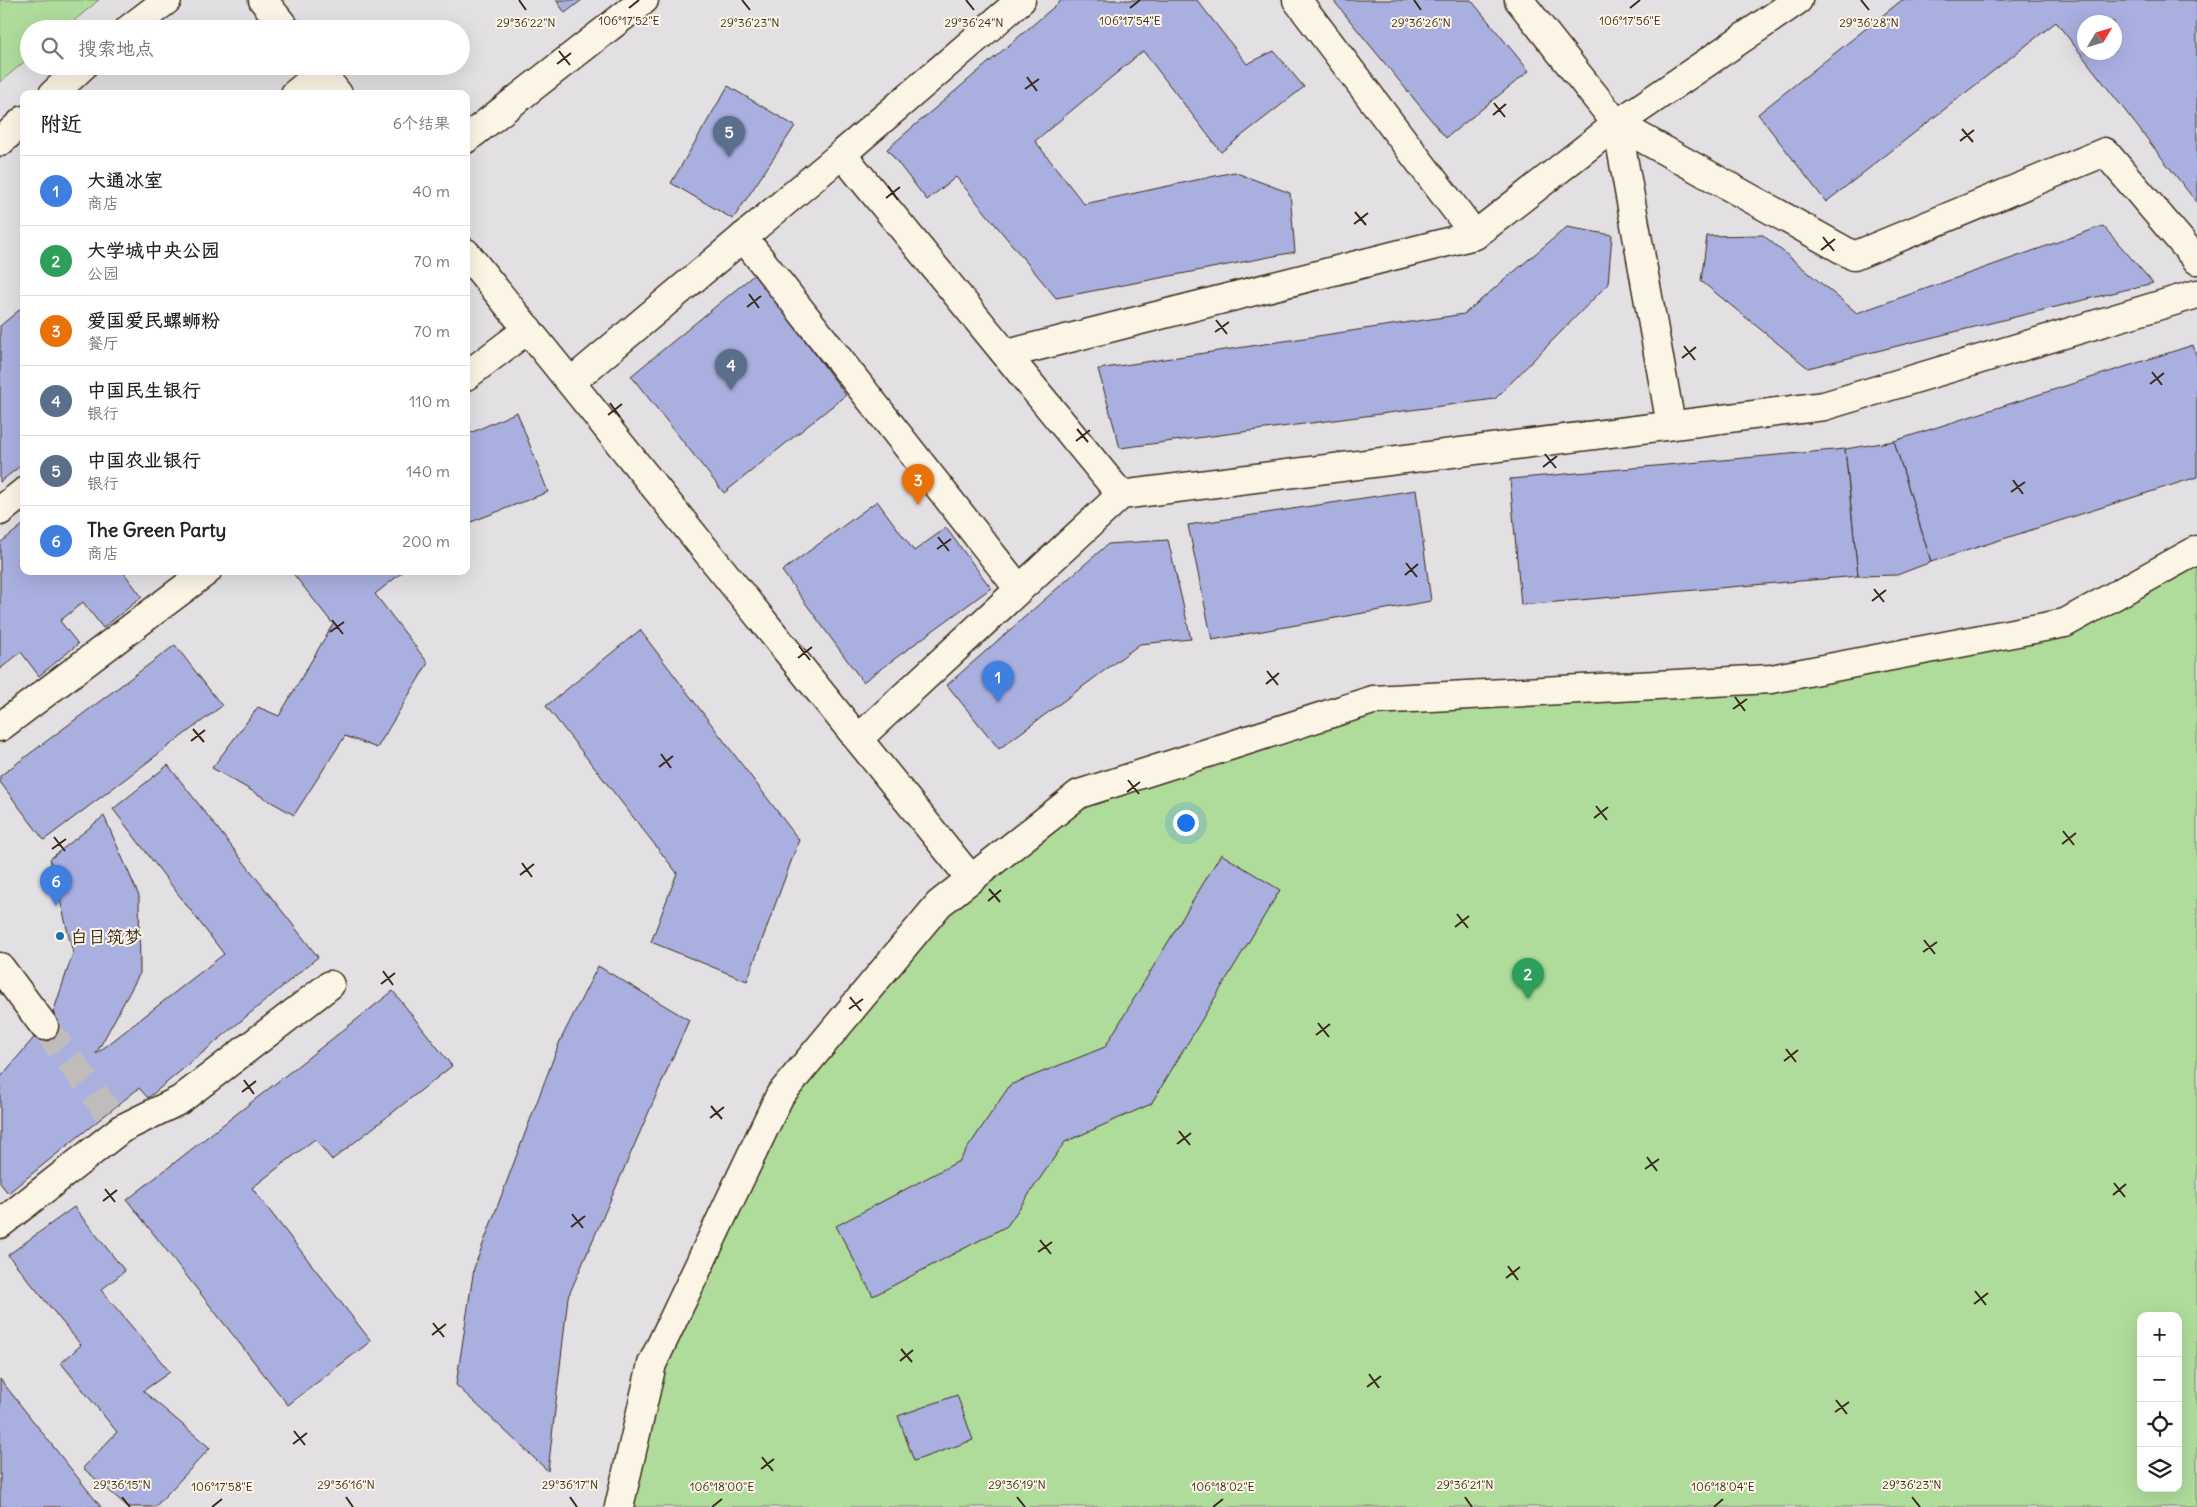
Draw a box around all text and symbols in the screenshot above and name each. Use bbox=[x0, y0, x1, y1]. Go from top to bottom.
text: 106°17'52"E bbox=[598, 13, 660, 28]
text: 106°17'54"E bbox=[1099, 13, 1161, 28]
text: 106°17'56"E bbox=[1599, 13, 1661, 28]
text: 29°36'22"N bbox=[496, 15, 556, 30]
text: 29°36'23"N bbox=[720, 15, 780, 30]
text: 29°36'24"N bbox=[944, 15, 1004, 30]
text: 29°36'26"N bbox=[1391, 15, 1451, 30]
text: 29°36'28"N bbox=[1839, 15, 1899, 30]
north arrow bbox=[2077, 15, 2122, 60]
search box bbox=[20, 20, 470, 75]
icon: search bbox=[38, 34, 66, 62]
text: 搜索地点 bbox=[78, 36, 154, 60]
text: 附近 bbox=[40, 110, 82, 137]
text: 6个结果 bbox=[393, 113, 450, 133]
pin: 5 bbox=[713, 116, 745, 157]
text: 大通冰室 bbox=[87, 168, 163, 192]
text: 1 bbox=[53, 181, 59, 201]
text: 40 m bbox=[412, 181, 450, 201]
text: 商店 bbox=[87, 193, 119, 213]
text: 大学城中央公园 bbox=[87, 238, 220, 262]
text: 2 bbox=[52, 251, 60, 271]
text: 70 m bbox=[414, 251, 450, 271]
text: 公园 bbox=[87, 263, 119, 283]
text: 爱国爱民螺蛳粉 bbox=[87, 308, 220, 332]
text: 3 bbox=[51, 321, 61, 341]
text: 70 m bbox=[414, 321, 450, 341]
text: 餐厅 bbox=[87, 333, 119, 353]
pin: 4 bbox=[715, 349, 747, 390]
text: 中国民生银行 bbox=[87, 378, 201, 402]
text: 4 bbox=[51, 391, 61, 411]
text: 110 m bbox=[409, 391, 450, 411]
text: 银行 bbox=[87, 403, 119, 423]
text: 中国农业银行 bbox=[87, 448, 201, 472]
text: 5 bbox=[51, 461, 61, 481]
text: 140 m bbox=[406, 461, 450, 481]
pin: 3 bbox=[902, 464, 934, 505]
text: 银行 bbox=[87, 473, 119, 493]
text: The Green Party bbox=[87, 518, 226, 542]
text: 6 bbox=[51, 531, 61, 551]
text: 200 m bbox=[402, 531, 450, 551]
text: 商店 bbox=[87, 543, 119, 563]
pin: 1 bbox=[982, 661, 1014, 702]
your location bbox=[1173, 810, 1199, 836]
pin: 6 bbox=[40, 865, 72, 906]
place label: 白日筑梦 bbox=[70, 925, 142, 948]
marker: 白日筑梦 bbox=[54, 930, 66, 942]
pin: 2 bbox=[1512, 958, 1544, 999]
map controls bbox=[2137, 1312, 2182, 1492]
button: + bbox=[2137, 1312, 2182, 1357]
button: − bbox=[2137, 1357, 2182, 1402]
button: locate bbox=[2137, 1402, 2182, 1447]
button: layers bbox=[2137, 1447, 2182, 1492]
text: 29°36'15"N bbox=[93, 1477, 151, 1492]
text: 29°36'16"N bbox=[317, 1477, 375, 1492]
text: 29°36'17"N bbox=[542, 1477, 598, 1492]
text: 29°36'19"N bbox=[988, 1477, 1046, 1492]
text: 29°36'21"N bbox=[1436, 1477, 1494, 1492]
text: 29°36'23"N bbox=[1882, 1477, 1942, 1492]
text: 106°17'58"E bbox=[191, 1479, 253, 1494]
text: 106°18'00"E bbox=[690, 1479, 754, 1494]
text: 106°18'02"E bbox=[1191, 1479, 1255, 1494]
text: 106°18'04"E bbox=[1691, 1479, 1755, 1494]

